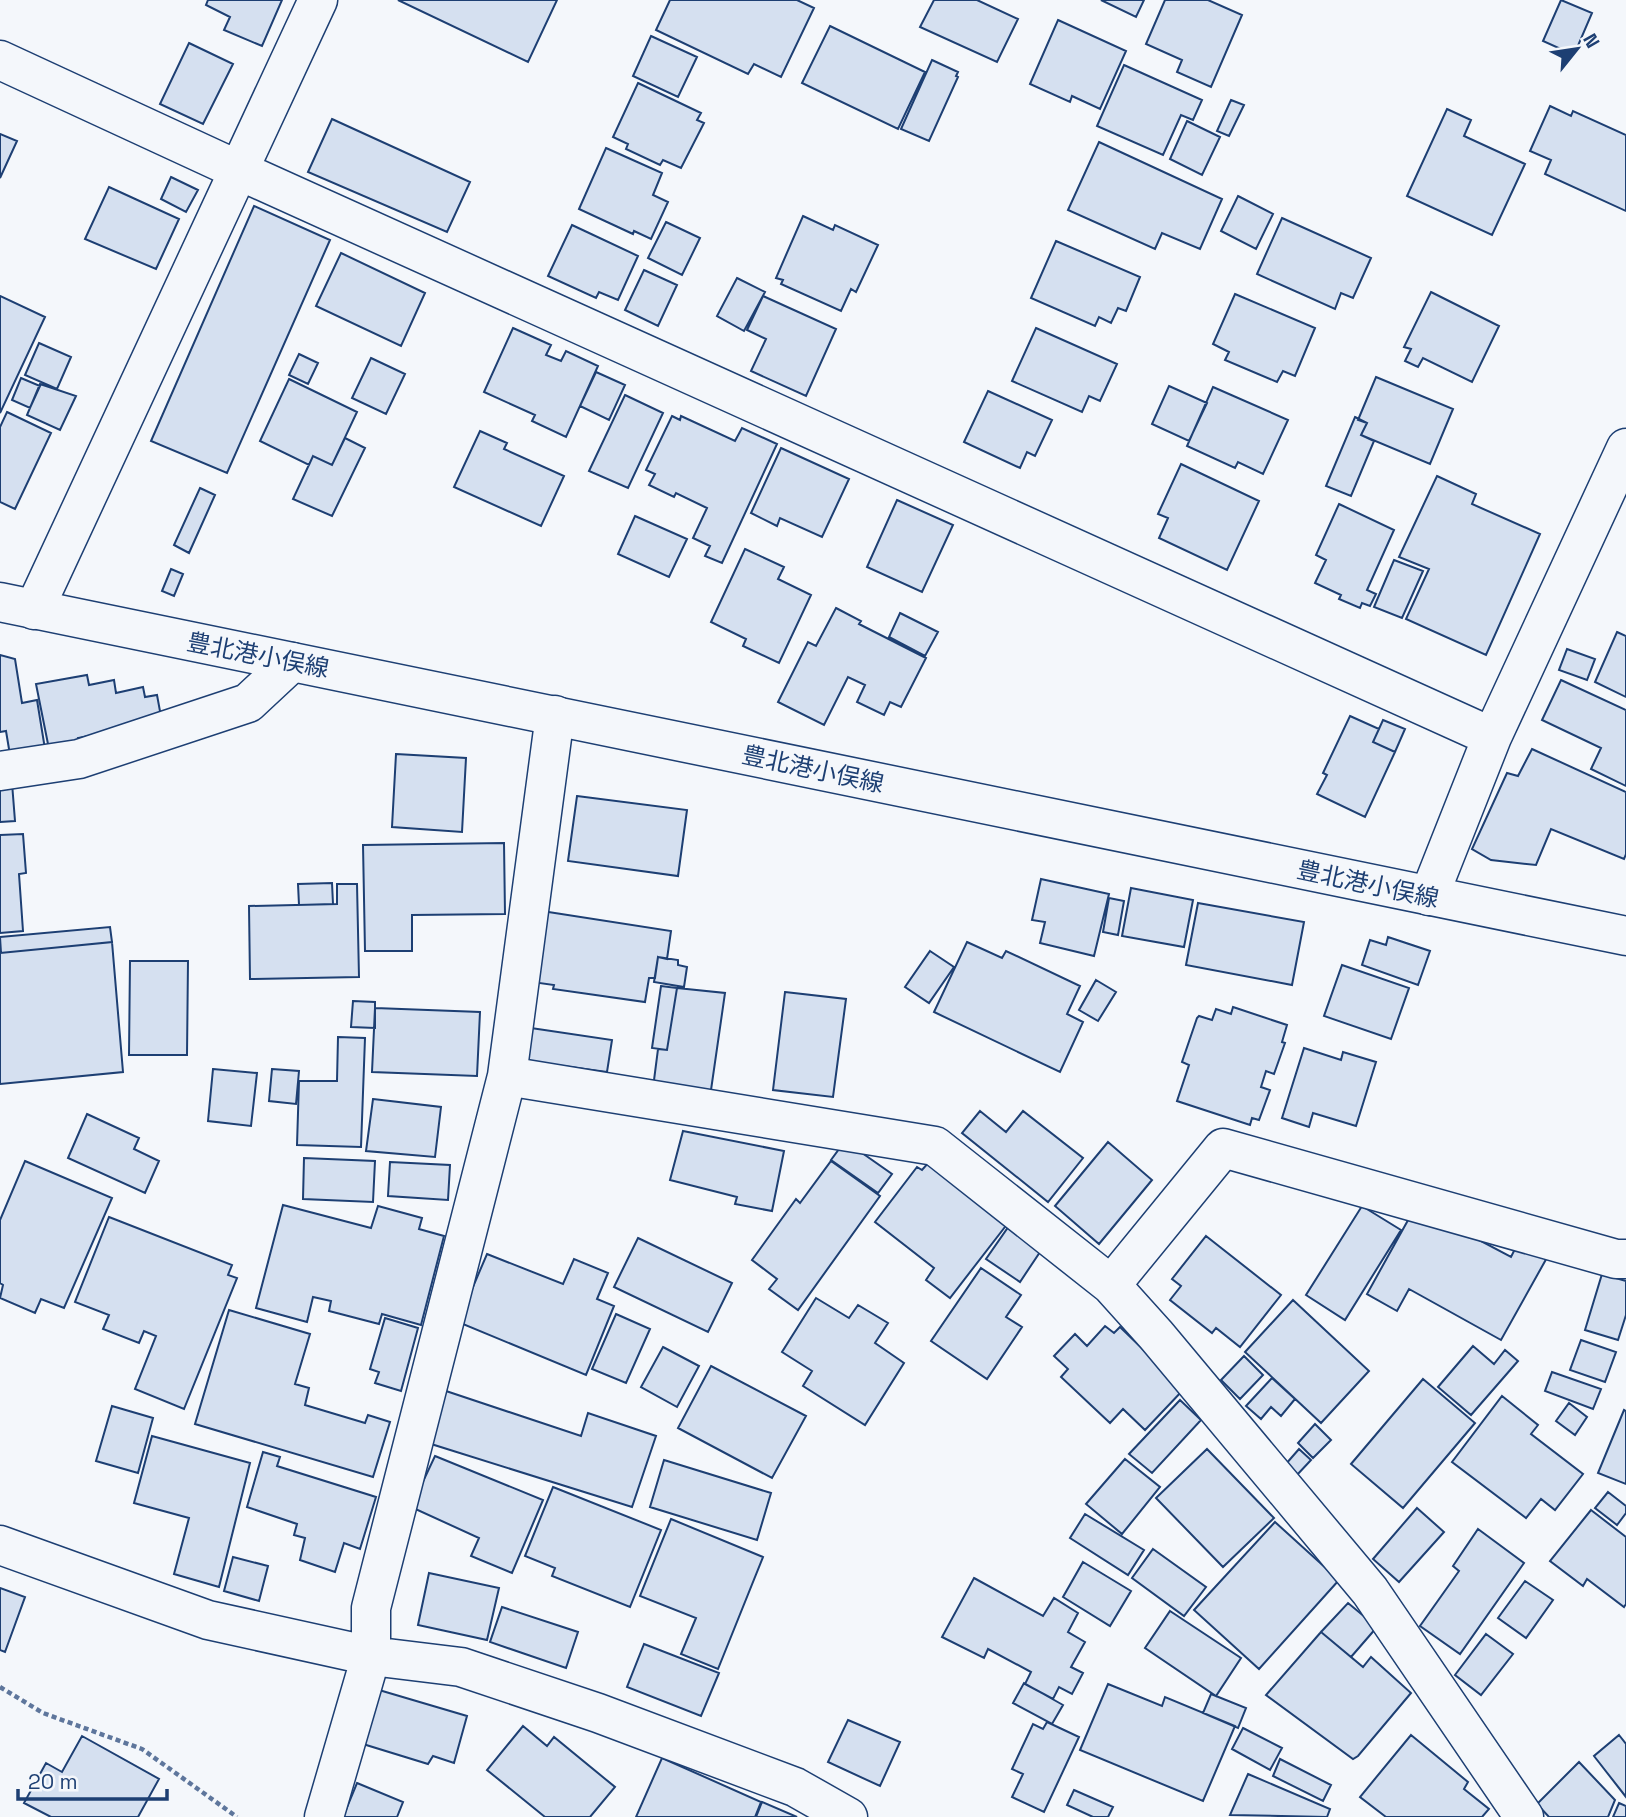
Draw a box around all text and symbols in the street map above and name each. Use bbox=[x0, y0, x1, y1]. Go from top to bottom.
north arrow bbox=[1542, 14, 1612, 84]
text: N bbox=[1577, 29, 1605, 53]
street label: 豊北港小俣線 bbox=[184, 626, 332, 684]
street label: 豊北港小俣線 bbox=[739, 739, 887, 799]
street label: 豊北港小俣線 bbox=[1294, 854, 1442, 914]
scale bar bbox=[18, 1758, 166, 1802]
text: 20 m bbox=[28, 1768, 78, 1795]

